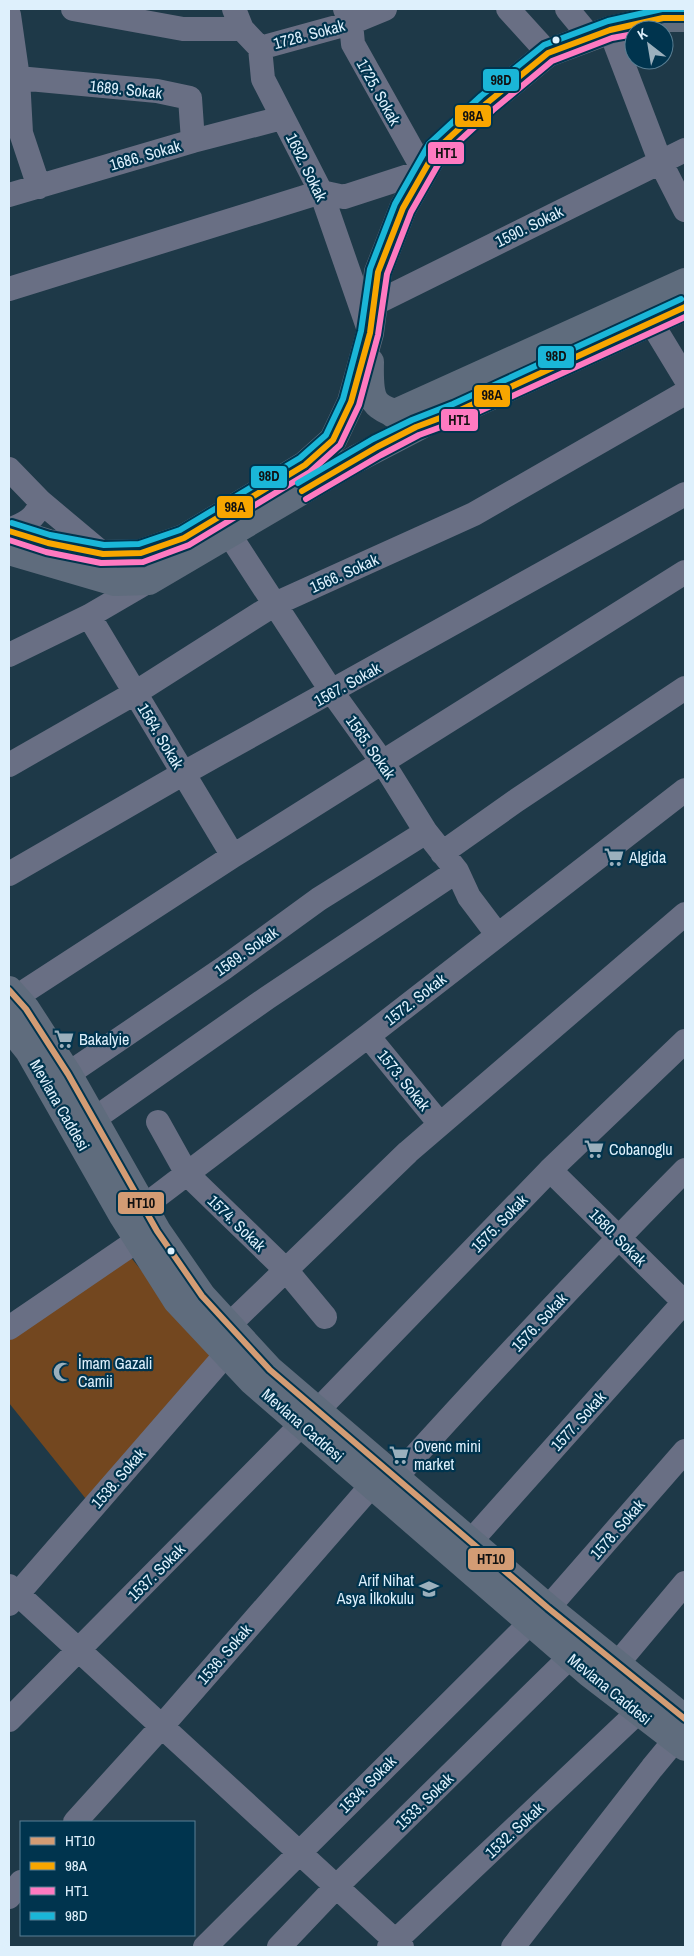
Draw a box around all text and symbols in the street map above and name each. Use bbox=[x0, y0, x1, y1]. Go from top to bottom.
street label: 1728. Sokak bbox=[271, 14, 347, 54]
north arrow bbox=[624, 20, 674, 70]
text: K bbox=[634, 24, 651, 44]
unlabelled marker bbox=[551, 35, 561, 45]
street label: 1725. Sokak bbox=[352, 55, 407, 130]
line badge: 98D bbox=[482, 68, 520, 92]
text: 98D bbox=[490, 71, 512, 89]
street label: 1689. Sokak bbox=[89, 74, 164, 104]
line badge: 98A bbox=[454, 104, 492, 128]
text: 98A bbox=[462, 107, 484, 125]
street label: 1692. Sokak bbox=[281, 129, 333, 205]
street label: 1686. Sokak bbox=[107, 134, 184, 176]
line badge: HT1 bbox=[427, 141, 465, 165]
text: HT1 bbox=[435, 144, 457, 162]
street label: 1590. Sokak bbox=[491, 200, 567, 252]
line badge: 98D bbox=[537, 345, 575, 369]
text: 98D bbox=[545, 347, 567, 365]
line badge: 98A bbox=[473, 384, 511, 408]
text: 98A bbox=[481, 386, 503, 404]
line badge: HT1 bbox=[440, 408, 479, 432]
text: HT1 bbox=[448, 411, 470, 429]
line badge: 98D bbox=[250, 465, 288, 489]
text: 98D bbox=[258, 467, 280, 485]
line badge: 98A bbox=[216, 495, 254, 519]
text: 98A bbox=[224, 498, 246, 516]
street label: 1566. Sokak bbox=[306, 548, 382, 598]
street label: 1567. Sokak bbox=[310, 656, 385, 711]
street label: 1564. Sokak bbox=[133, 699, 189, 773]
street label: 1565. Sokak bbox=[341, 711, 401, 784]
supermarket icon: Algida bbox=[603, 846, 625, 868]
place label: Algida bbox=[628, 846, 667, 868]
street label: 1569. Sokak bbox=[210, 921, 283, 981]
street label: 1572. Sokak bbox=[379, 968, 451, 1030]
supermarket icon: Bakalyie bbox=[53, 1028, 75, 1050]
place label: Bakalyie bbox=[79, 1028, 129, 1050]
street label: 1573. Sokak bbox=[372, 1045, 436, 1116]
street label: Mevlana Caddesi bbox=[25, 1055, 95, 1155]
supermarket icon: Cobanoglu bbox=[583, 1138, 605, 1160]
place label: Cobanoglu bbox=[609, 1138, 672, 1160]
street label: 1575. Sokak bbox=[466, 1189, 533, 1257]
street label: 1574. Sokak bbox=[203, 1190, 271, 1257]
line badge: HT10 bbox=[117, 1191, 165, 1215]
text: HT10 bbox=[127, 1194, 155, 1212]
street label: 1580. Sokak bbox=[584, 1203, 652, 1271]
unlabelled marker bbox=[166, 1246, 176, 1256]
street label: 1576. Sokak bbox=[506, 1288, 572, 1356]
place label: İmam Gazali Camii bbox=[78, 1352, 152, 1392]
mosque icon: İmam Gazali Camii bbox=[52, 1361, 74, 1383]
street label: Mevlana Caddesi bbox=[257, 1383, 349, 1467]
street label: 1577. Sokak bbox=[545, 1386, 611, 1455]
place label: Ovenc mini market bbox=[414, 1435, 481, 1475]
street label: 1538. Sokak bbox=[86, 1443, 151, 1513]
supermarket icon: Ovenc mini market bbox=[388, 1444, 410, 1466]
street label: 1578. Sokak bbox=[585, 1494, 650, 1564]
street label: 1537. Sokak bbox=[122, 1538, 190, 1606]
line badge: HT10 bbox=[467, 1547, 515, 1571]
text: HT10 bbox=[477, 1550, 505, 1568]
place label: Arif Nihat Asya İlkokulu bbox=[336, 1569, 414, 1609]
school or university icon: Arif Nihat Asya İlkokulu bbox=[418, 1578, 440, 1600]
street label: 1536. Sokak bbox=[192, 1619, 257, 1689]
street label: Mevlana Caddesi bbox=[563, 1648, 657, 1730]
street label: 1534. Sokak bbox=[333, 1750, 401, 1818]
street label: 1533. Sokak bbox=[390, 1767, 458, 1834]
street label: 1532. Sokak bbox=[480, 1797, 548, 1863]
legend bbox=[20, 1821, 195, 1936]
text: HT10 bbox=[65, 1830, 95, 1851]
text: 98A bbox=[65, 1855, 88, 1876]
text: HT1 bbox=[65, 1880, 88, 1901]
text: 98D bbox=[65, 1905, 88, 1926]

